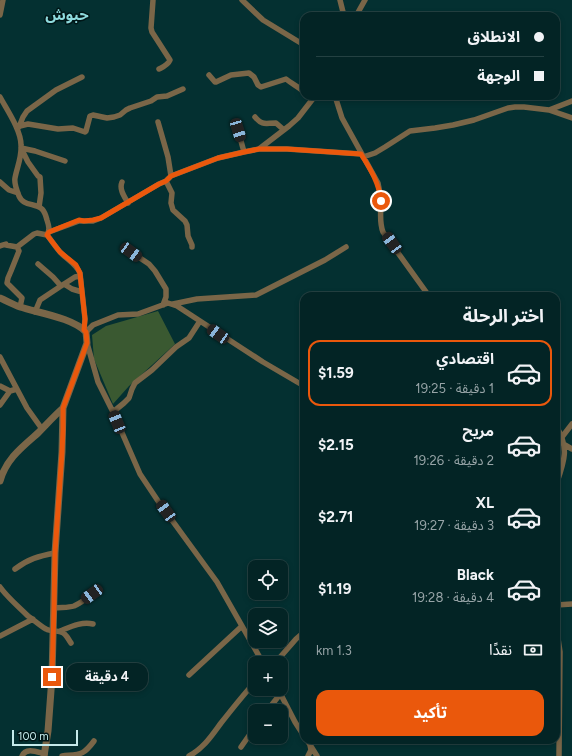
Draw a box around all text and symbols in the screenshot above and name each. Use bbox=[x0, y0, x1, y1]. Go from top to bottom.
district label: حبوش bbox=[45, 6, 89, 24]
text: الانطلاق bbox=[468, 28, 520, 46]
text: الوجهة bbox=[477, 67, 520, 85]
car bbox=[229, 117, 247, 143]
route start bbox=[372, 192, 390, 210]
car bbox=[380, 230, 404, 256]
car bbox=[118, 240, 144, 264]
text: اختر الرحلة bbox=[463, 305, 544, 327]
car bbox=[205, 322, 231, 346]
text: اقتصادي bbox=[436, 350, 494, 368]
icon: car bbox=[506, 355, 542, 391]
text: $1.59 bbox=[318, 364, 354, 382]
text: 1 دقيقة · 19:25 bbox=[415, 381, 494, 396]
car bbox=[107, 409, 127, 435]
text: مريح bbox=[462, 422, 494, 440]
icon: car bbox=[506, 427, 542, 463]
text: $2.15 bbox=[318, 436, 354, 454]
text: 2 دقيقة · 19:26 bbox=[414, 453, 494, 468]
text: XL bbox=[476, 494, 494, 512]
car bbox=[154, 498, 178, 524]
icon: car bbox=[506, 499, 542, 535]
text: $2.71 bbox=[318, 508, 353, 526]
text: 3 دقيقة · 19:27 bbox=[414, 518, 494, 533]
map controls bbox=[248, 560, 288, 744]
button: locate bbox=[248, 560, 288, 600]
text: Black bbox=[457, 566, 494, 584]
icon: car bbox=[506, 571, 542, 607]
text: $1.19 bbox=[318, 580, 351, 598]
car bbox=[79, 582, 105, 606]
text: 4 دقيقة · 19:28 bbox=[412, 590, 494, 605]
button: layers bbox=[248, 608, 288, 648]
icon: cash bbox=[522, 639, 544, 661]
text: نقدًا bbox=[489, 641, 512, 659]
text: 1.3 km bbox=[316, 643, 352, 658]
button: + bbox=[248, 656, 288, 696]
callout: 4 دقيقة bbox=[66, 663, 148, 691]
route end bbox=[43, 668, 61, 686]
text: 4 دقيقة bbox=[85, 669, 129, 684]
button: تأكيد bbox=[316, 690, 544, 736]
button: − bbox=[248, 704, 288, 744]
scale bar bbox=[12, 728, 78, 747]
text: 100 m bbox=[18, 730, 49, 743]

